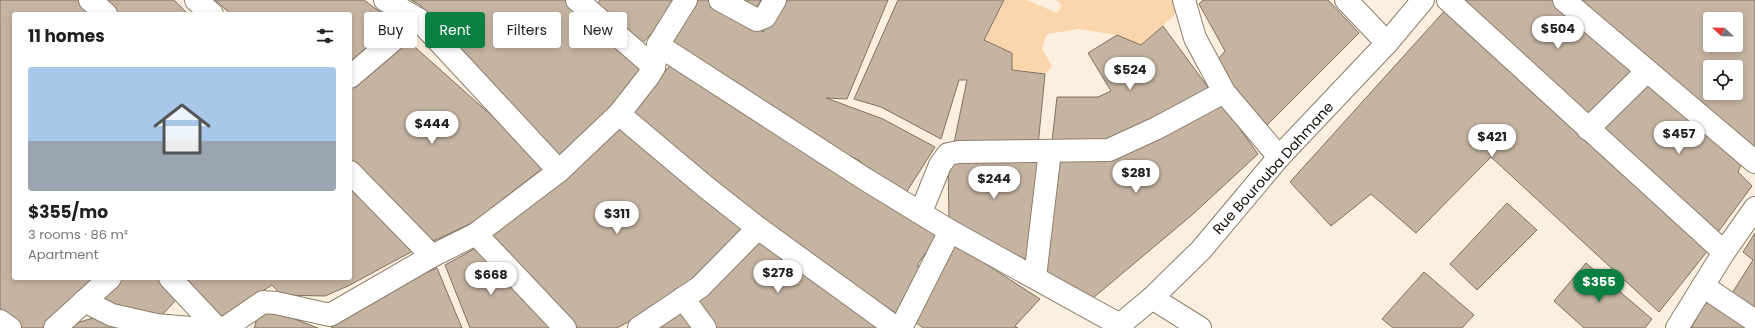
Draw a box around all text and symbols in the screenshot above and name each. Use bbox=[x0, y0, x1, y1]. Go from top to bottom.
chip: Buy bbox=[364, 12, 417, 48]
chip: Rent bbox=[425, 12, 485, 48]
chip: Filters bbox=[493, 12, 561, 48]
chip: New bbox=[569, 12, 627, 48]
north arrow bbox=[1703, 12, 1743, 52]
map controls bbox=[1703, 12, 1743, 100]
pin: $504 bbox=[1534, 16, 1582, 50]
text: $504 bbox=[1541, 19, 1575, 38]
text: 11 homes bbox=[28, 24, 105, 48]
icon: filters bbox=[314, 25, 336, 47]
pin: $524 bbox=[1106, 57, 1154, 91]
text: $524 bbox=[1113, 60, 1147, 79]
button: locate bbox=[1703, 60, 1743, 100]
icon: home bbox=[146, 93, 218, 165]
street label: Rue Bourouba Dahmane bbox=[1208, 97, 1338, 239]
pin: $444 bbox=[408, 111, 456, 145]
text: $444 bbox=[415, 114, 449, 133]
pin: $457 bbox=[1655, 121, 1703, 155]
pin: $421 bbox=[1468, 124, 1516, 158]
text: $457 bbox=[1663, 124, 1695, 143]
text: $421 bbox=[1477, 127, 1507, 146]
pin: $281 bbox=[1112, 160, 1160, 194]
text: $281 bbox=[1121, 163, 1151, 182]
pin: $244 bbox=[970, 166, 1018, 200]
text: $244 bbox=[977, 169, 1011, 188]
text: $355/mo bbox=[28, 200, 108, 224]
pin: $311 bbox=[593, 201, 641, 235]
text: $311 bbox=[604, 204, 630, 223]
text: 3 rooms · 86 m² bbox=[28, 225, 128, 244]
text: Apartment bbox=[28, 245, 98, 264]
pin: $278 bbox=[754, 260, 802, 294]
pin: $668 bbox=[467, 262, 515, 296]
text: $278 bbox=[762, 263, 794, 282]
text: $668 bbox=[474, 265, 508, 284]
pin: $355 bbox=[1575, 269, 1623, 303]
text: $355 bbox=[1582, 272, 1616, 291]

